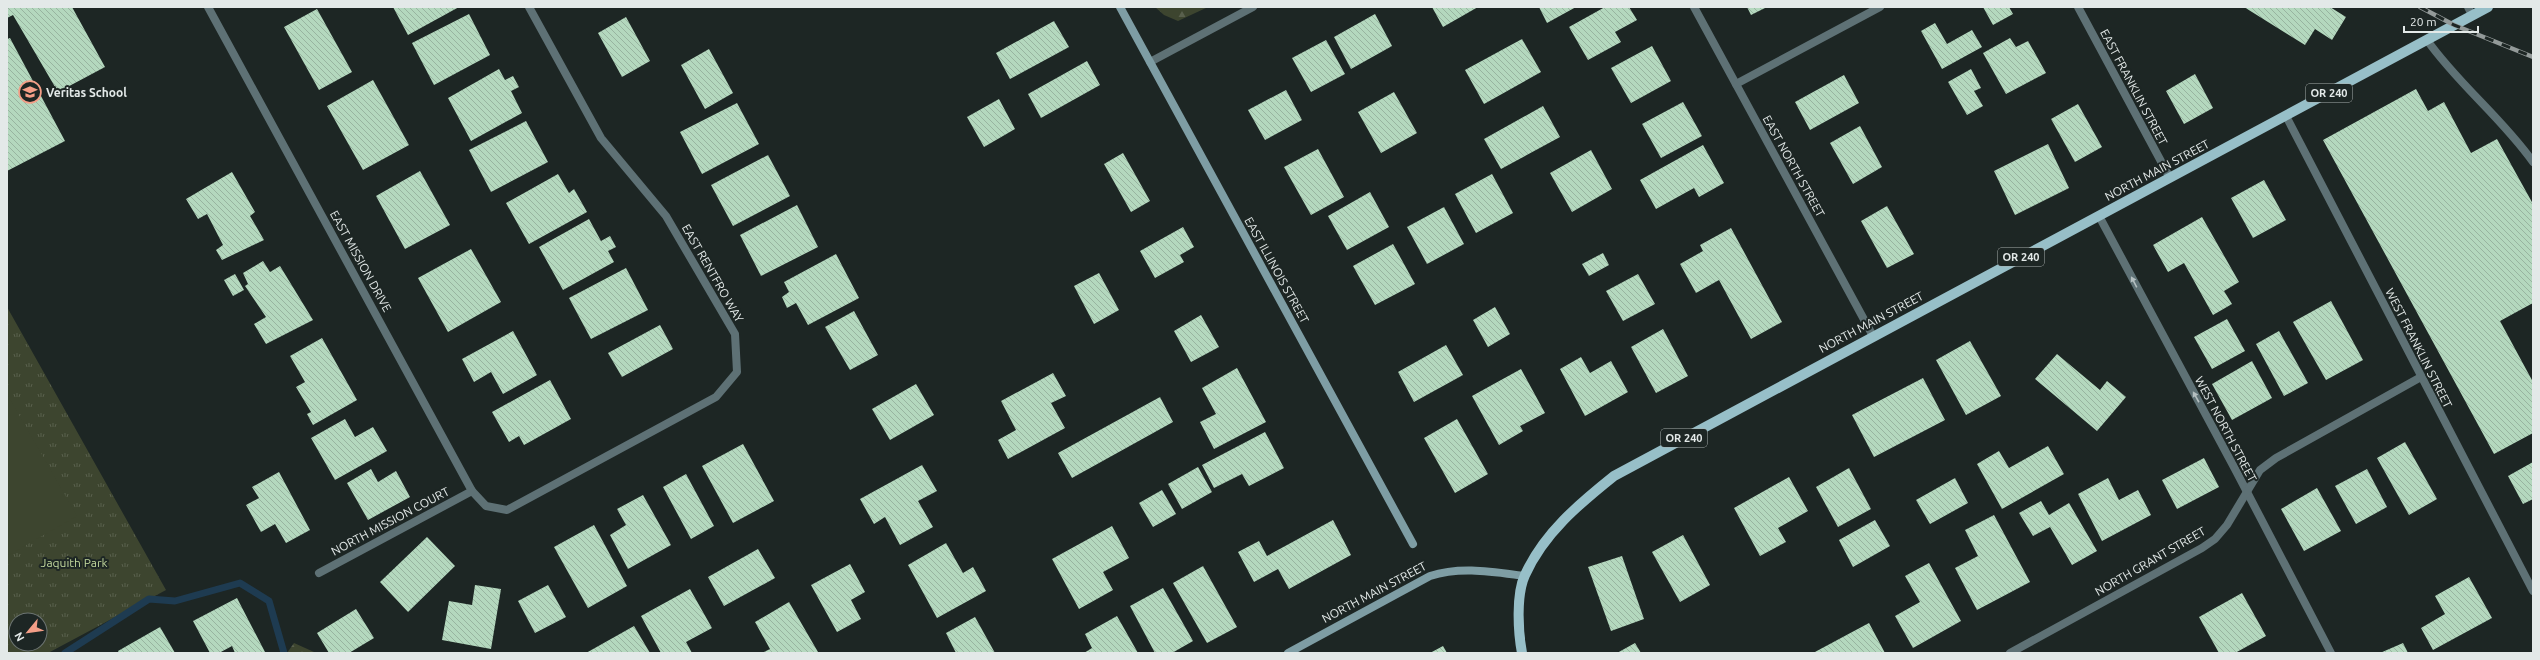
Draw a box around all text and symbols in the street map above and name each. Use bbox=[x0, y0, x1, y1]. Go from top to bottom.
scale bar bbox=[2404, 8, 2478, 34]
text: 20 m bbox=[2410, 15, 2437, 28]
street label: EAST FRANKLIN STREET bbox=[2098, 27, 2170, 147]
school or university icon: Veritas School bbox=[17, 79, 43, 105]
road number: OR 240 bbox=[2306, 84, 2352, 102]
place label: Veritas School bbox=[46, 86, 127, 99]
street label: EAST NORTH STREET bbox=[1761, 113, 1828, 219]
street label: NORTH MAIN STREET bbox=[2103, 137, 2212, 203]
street label: EAST MISSION DRIVE bbox=[328, 208, 394, 314]
street label: EAST ILLINOIS STREET bbox=[1242, 215, 1312, 326]
street label: EAST RENTFRO WAY bbox=[680, 222, 746, 324]
road number: OR 240 bbox=[1998, 248, 2044, 266]
one-way arrow bbox=[2130, 277, 2137, 288]
street label: WEST FRANKLIN STREET bbox=[2383, 286, 2455, 410]
street label: NORTH MAIN STREET bbox=[1817, 289, 1926, 355]
street label: WEST NORTH STREET bbox=[2193, 374, 2259, 484]
one-way arrow bbox=[2193, 391, 2199, 402]
road number: OR 240 bbox=[1661, 429, 1707, 447]
street label: NORTH MISSION COURT bbox=[329, 484, 452, 558]
street label: NORTH GRANT STREET bbox=[2093, 524, 2208, 598]
park label: Jaquith Park bbox=[40, 556, 108, 569]
street label: NORTH MAIN STREET bbox=[1320, 559, 1429, 625]
north arrow bbox=[8, 612, 48, 652]
text: N bbox=[12, 630, 26, 643]

